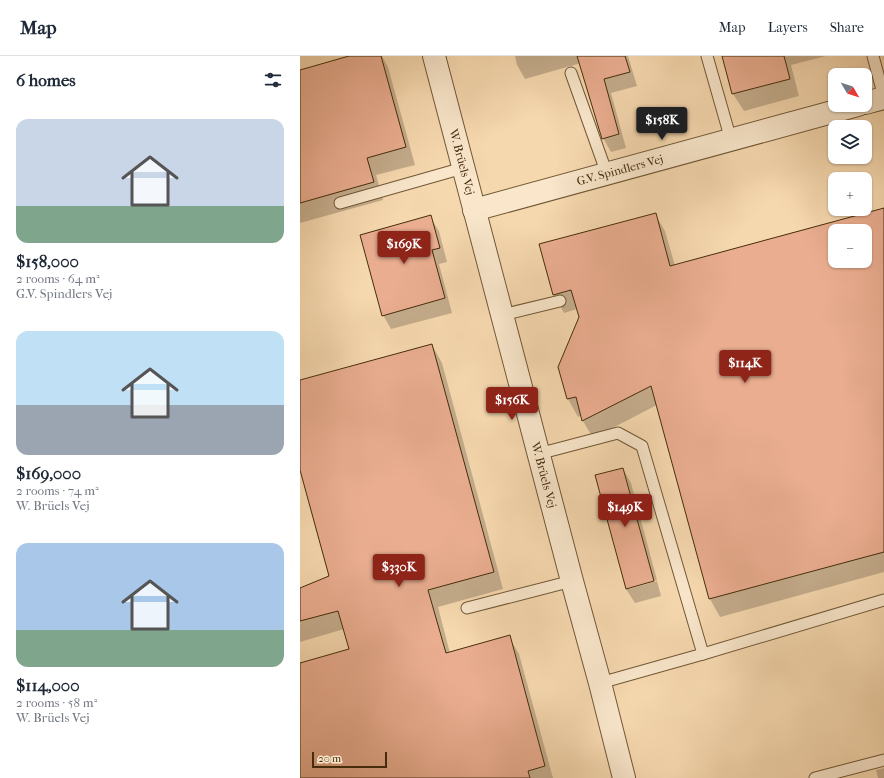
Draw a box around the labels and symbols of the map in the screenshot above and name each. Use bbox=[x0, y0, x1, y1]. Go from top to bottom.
north arrow bbox=[828, 68, 872, 112]
pin: $158K bbox=[634, 107, 690, 141]
street label: W. Brüels Vej bbox=[446, 126, 478, 197]
street label: G.V. Spindlers Vej bbox=[575, 152, 665, 188]
pin: $169K bbox=[376, 231, 432, 265]
pin: $114K bbox=[717, 350, 773, 384]
pin: $156K bbox=[484, 387, 540, 421]
street label: W. Brüels Vej bbox=[528, 439, 560, 510]
pin: $149K bbox=[597, 494, 653, 528]
pin: $330K bbox=[371, 554, 427, 588]
scale bar bbox=[312, 750, 387, 769]

